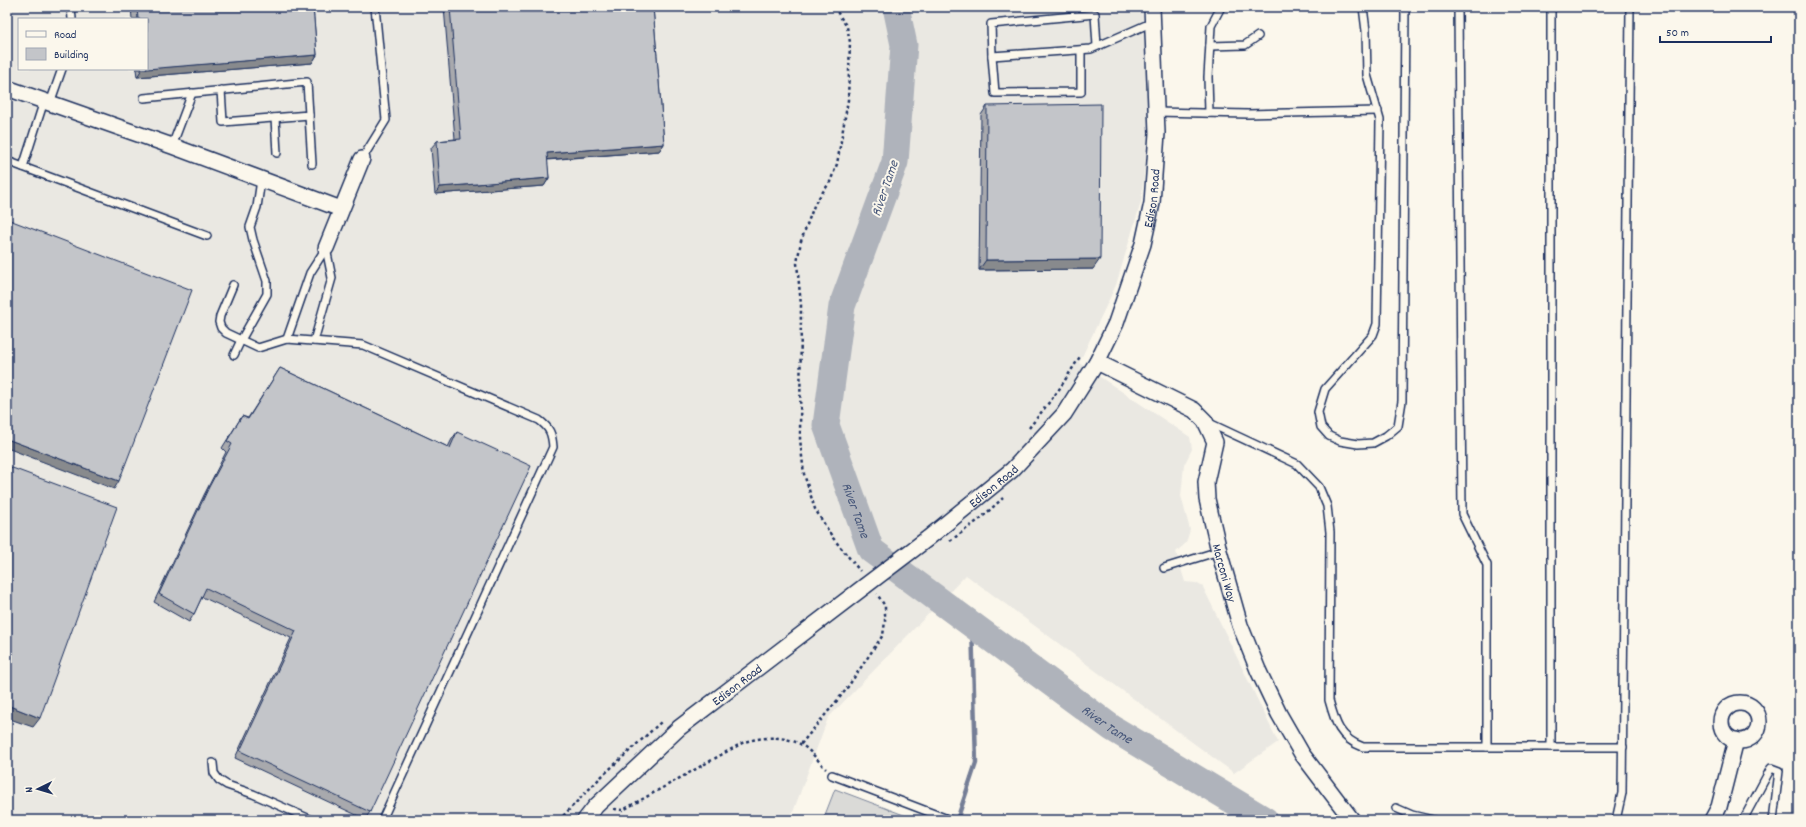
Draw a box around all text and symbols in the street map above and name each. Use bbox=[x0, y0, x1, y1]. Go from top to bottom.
legend bbox=[18, 18, 148, 70]
scale bar bbox=[1660, 18, 1771, 44]
text: 50 m bbox=[1666, 25, 1689, 42]
text: Road bbox=[54, 27, 76, 44]
text: Building bbox=[54, 47, 89, 64]
water label: River Tame bbox=[867, 157, 905, 219]
street label: Edison Road bbox=[1140, 168, 1166, 230]
street label: Edison Road bbox=[966, 462, 1024, 513]
water label: River Tame bbox=[836, 480, 874, 542]
street label: Marconi Way bbox=[1206, 542, 1240, 605]
street label: Edison Road bbox=[709, 661, 767, 712]
water label: River Tame bbox=[1077, 701, 1136, 750]
north arrow bbox=[18, 769, 58, 809]
text: N bbox=[22, 786, 38, 793]

